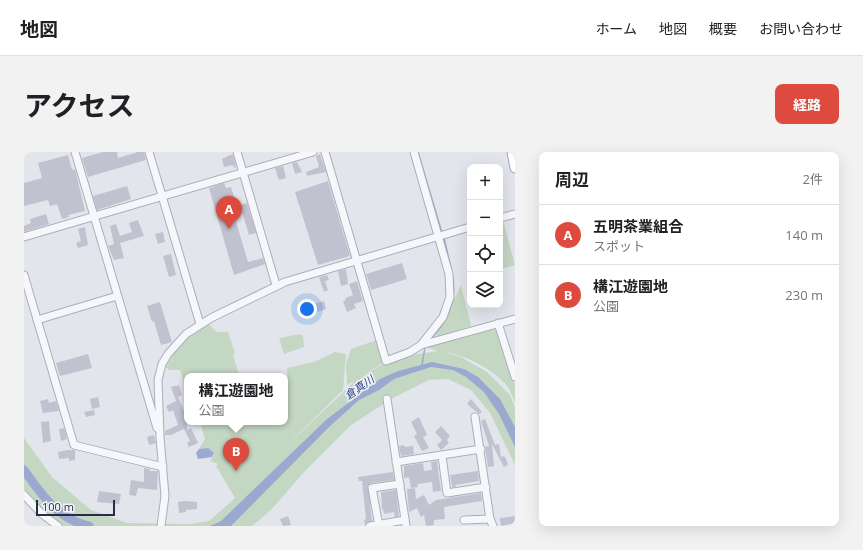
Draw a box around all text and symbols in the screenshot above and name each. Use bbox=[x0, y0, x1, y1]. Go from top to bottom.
text: 地図 bbox=[20, 16, 58, 42]
text: ホーム bbox=[595, 19, 637, 38]
text: 地図 bbox=[659, 19, 687, 38]
text: 概要 bbox=[709, 19, 737, 38]
text: お問い合わせ bbox=[759, 19, 843, 38]
button: 経路 bbox=[775, 84, 839, 124]
text: アクセス bbox=[24, 86, 135, 124]
map controls bbox=[467, 164, 503, 308]
button: + bbox=[467, 164, 503, 200]
text: 周辺 bbox=[555, 168, 589, 191]
text: 2件 bbox=[803, 170, 823, 188]
pin: A bbox=[216, 196, 242, 229]
button: − bbox=[467, 200, 503, 236]
text: 五明茶業組合 bbox=[593, 216, 683, 236]
text: A bbox=[564, 226, 572, 244]
text: 140 m bbox=[785, 226, 823, 244]
button: locate bbox=[467, 236, 503, 272]
text: スポット bbox=[593, 237, 645, 255]
button: layers bbox=[467, 272, 503, 308]
text: 構江遊園地 bbox=[593, 276, 668, 296]
text: B bbox=[564, 286, 572, 304]
text: 230 m bbox=[785, 286, 823, 304]
text: 公園 bbox=[593, 297, 619, 315]
your location bbox=[297, 299, 317, 319]
water label: 倉真川 bbox=[341, 371, 378, 403]
popup bbox=[184, 373, 288, 425]
text: 構江遊園地 bbox=[198, 380, 274, 400]
text: 公園 bbox=[198, 401, 225, 419]
pin: B bbox=[223, 438, 249, 471]
scale bar bbox=[36, 498, 115, 517]
text: 100 m bbox=[42, 499, 74, 514]

